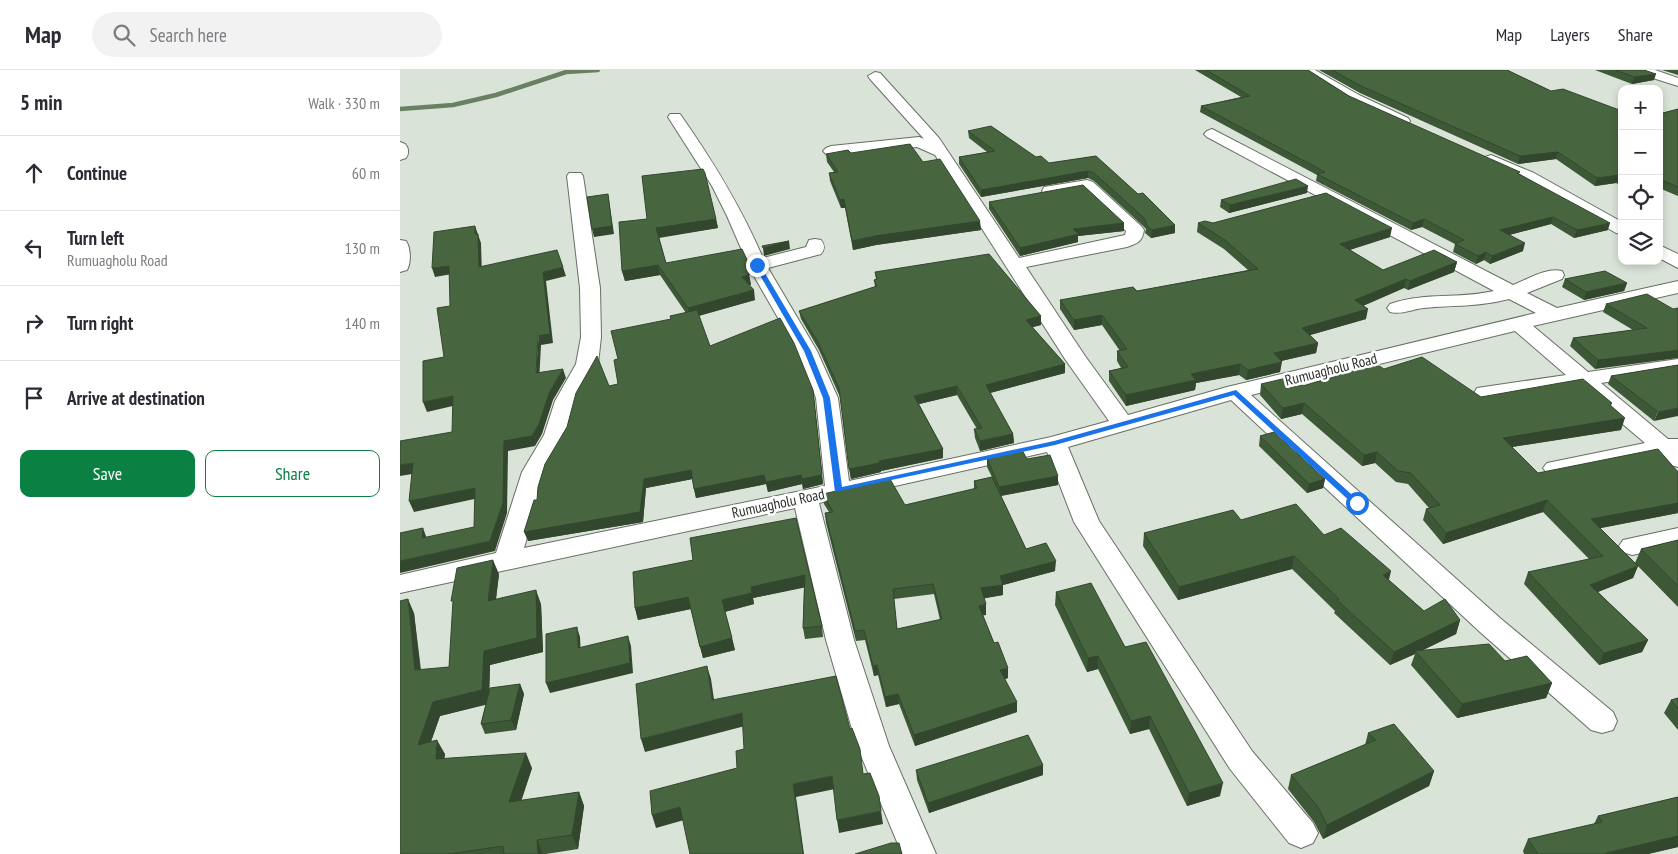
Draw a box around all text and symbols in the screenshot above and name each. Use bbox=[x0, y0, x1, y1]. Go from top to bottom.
search box bbox=[92, 12, 442, 57]
text: Map bbox=[25, 19, 62, 50]
icon: search bbox=[110, 21, 138, 49]
text: Search here bbox=[150, 23, 227, 47]
text: Map bbox=[1496, 23, 1522, 46]
text: Layers bbox=[1550, 23, 1590, 46]
text: Share bbox=[1618, 23, 1653, 46]
map controls bbox=[1618, 85, 1663, 265]
button: + bbox=[1618, 85, 1663, 130]
text: 5 min bbox=[20, 89, 62, 116]
text: Walk · 330 m bbox=[308, 93, 380, 113]
button: − bbox=[1618, 130, 1663, 175]
icon: ahead bbox=[20, 159, 48, 187]
text: Continue bbox=[67, 161, 127, 185]
text: 60 m bbox=[352, 163, 380, 183]
button: locate bbox=[1618, 175, 1663, 220]
button: layers bbox=[1618, 220, 1663, 265]
text: Turn left bbox=[67, 226, 124, 250]
icon: left bbox=[20, 234, 48, 262]
text: 130 m bbox=[345, 238, 380, 258]
text: Rumuagholu Road bbox=[67, 250, 168, 270]
route end bbox=[746, 254, 769, 277]
icon: right bbox=[20, 309, 48, 337]
text: Turn right bbox=[67, 311, 133, 335]
text: 140 m bbox=[345, 313, 380, 333]
street label: Rumuagholu Road bbox=[1283, 348, 1379, 390]
icon: arrive bbox=[20, 384, 48, 412]
text: Arrive at destination bbox=[67, 386, 205, 410]
button: Save bbox=[20, 450, 195, 497]
button: Share bbox=[205, 450, 380, 497]
street label: Rumuagholu Road bbox=[730, 484, 826, 522]
route start bbox=[1346, 492, 1369, 515]

